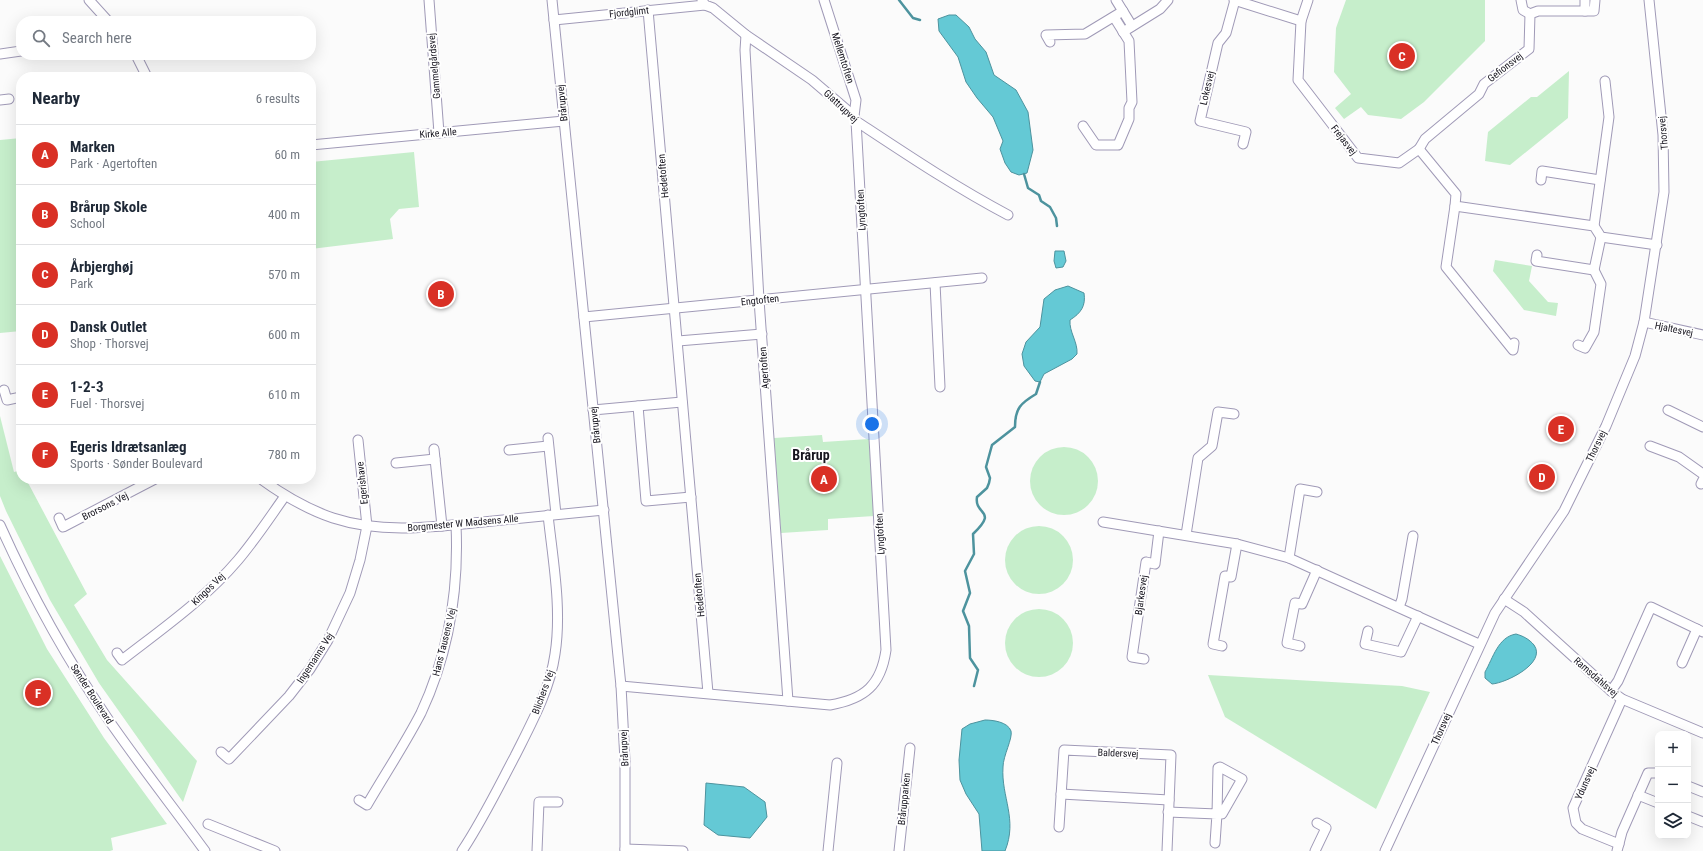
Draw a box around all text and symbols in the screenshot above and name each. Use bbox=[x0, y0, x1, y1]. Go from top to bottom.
street label: Fjordglimt bbox=[609, 4, 650, 20]
search box bbox=[16, 16, 316, 60]
icon: search bbox=[30, 27, 52, 49]
text: Search here bbox=[62, 29, 132, 47]
street label: Mellemtoften bbox=[830, 31, 856, 85]
street label: Gammelgårdsvej bbox=[426, 33, 442, 99]
pin: C bbox=[1389, 41, 1415, 71]
street label: Gefionsvej bbox=[1485, 50, 1525, 84]
street label: Lokesvej bbox=[1198, 70, 1216, 106]
street label: Brårupvej bbox=[555, 84, 569, 122]
street label: Glattrupvej bbox=[822, 87, 860, 125]
text: Nearby bbox=[32, 88, 80, 108]
text: 6 results bbox=[256, 91, 300, 106]
street label: Thorsvej bbox=[1656, 116, 1670, 150]
street label: Frejasvej bbox=[1329, 123, 1359, 157]
street label: Kirke Alle bbox=[419, 126, 457, 140]
text: Marken bbox=[70, 138, 115, 156]
text: A bbox=[41, 147, 49, 162]
text: 60 m bbox=[274, 147, 300, 162]
street label: Hedetoften bbox=[656, 153, 670, 198]
text: Park · Agertoften bbox=[70, 156, 157, 171]
street label: Lyngtoften bbox=[854, 189, 868, 231]
text: Brårup Skole bbox=[70, 198, 147, 216]
text: B bbox=[41, 207, 49, 222]
text: 400 m bbox=[268, 207, 300, 222]
text: School bbox=[70, 216, 105, 231]
text: Årbjerghøj bbox=[70, 258, 133, 276]
text: C bbox=[41, 267, 49, 282]
text: 570 m bbox=[268, 267, 300, 282]
text: Park bbox=[70, 276, 93, 291]
pin: B bbox=[428, 279, 454, 309]
street label: Engtoften bbox=[740, 293, 780, 307]
text: Dansk Outlet bbox=[70, 318, 147, 336]
street label: Hjaltesvej bbox=[1654, 320, 1694, 338]
text: D bbox=[41, 327, 49, 342]
text: 600 m bbox=[268, 327, 300, 342]
text: Shop · Thorsvej bbox=[70, 336, 149, 351]
street label: Agertoften bbox=[757, 346, 771, 389]
text: 1-2-3 bbox=[70, 378, 104, 396]
text: E bbox=[42, 387, 48, 402]
text: 610 m bbox=[268, 387, 300, 402]
text: Fuel · Thorsvej bbox=[70, 396, 144, 411]
street label: Brårupvej bbox=[588, 406, 602, 444]
your location bbox=[862, 414, 882, 434]
pin: E bbox=[1548, 414, 1574, 444]
street label: Thorsvej bbox=[1584, 428, 1608, 464]
text: Egeris Idrætsanlæg bbox=[70, 438, 186, 456]
text: F bbox=[42, 447, 48, 462]
text: 780 m bbox=[268, 447, 300, 462]
district label: Brårup bbox=[792, 447, 830, 463]
text: Sports · Sønder Boulevard bbox=[70, 456, 203, 471]
street label: Egerishave bbox=[354, 461, 370, 505]
pin: D bbox=[1529, 462, 1555, 492]
pin: A bbox=[811, 464, 837, 494]
street label: Brorsons Vej bbox=[80, 490, 130, 522]
street label: Borgmester W Madsens Alle bbox=[407, 513, 519, 533]
street label: Lyngtoften bbox=[873, 513, 887, 555]
street label: Kingos Vej bbox=[189, 571, 227, 607]
street label: Hedetoften bbox=[692, 572, 706, 617]
street label: Bjarkesvej bbox=[1133, 574, 1149, 616]
street label: Hans Tausens Vej bbox=[430, 607, 458, 677]
street label: Ingemanns Vej bbox=[295, 631, 335, 685]
street label: Ramsdahlsvej bbox=[1572, 655, 1620, 699]
street label: Sønder Boulevard bbox=[69, 662, 115, 726]
street label: Blichers Vej bbox=[530, 668, 556, 716]
pin: F bbox=[25, 678, 51, 708]
street label: Thorsvej bbox=[1429, 711, 1453, 747]
street label: Brårupvej bbox=[618, 729, 630, 767]
map controls bbox=[1655, 731, 1691, 839]
button: + bbox=[1655, 731, 1691, 767]
street label: Baldersvej bbox=[1097, 747, 1139, 759]
street label: Ydunsvej bbox=[1573, 765, 1597, 801]
button: − bbox=[1655, 767, 1691, 803]
street label: Brårupparken bbox=[896, 772, 912, 826]
button: layers bbox=[1655, 803, 1691, 839]

